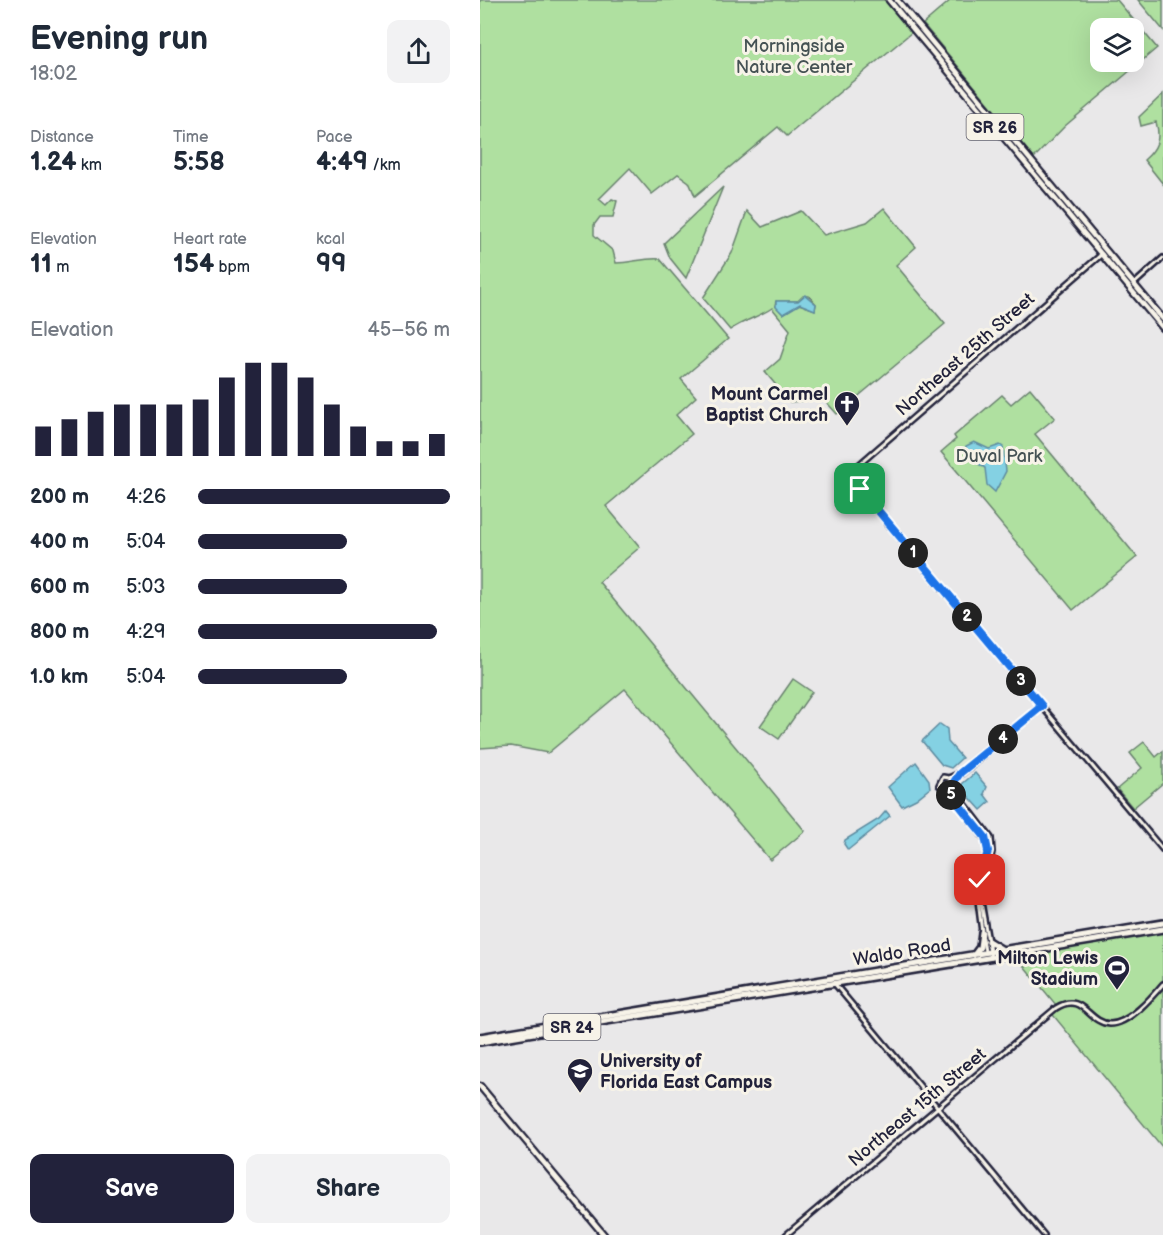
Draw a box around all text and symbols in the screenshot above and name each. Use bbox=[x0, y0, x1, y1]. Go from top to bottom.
map controls bbox=[1090, 18, 1144, 72]
button: layers bbox=[1090, 18, 1144, 72]
text: Evening run bbox=[30, 19, 208, 59]
button: share bbox=[387, 20, 450, 83]
park label: Morningside Nature Center bbox=[736, 36, 853, 78]
text: 18:02 bbox=[30, 62, 77, 86]
road number: SR 26 bbox=[966, 114, 1024, 140]
text: Distance bbox=[30, 128, 94, 147]
text: Time bbox=[173, 128, 208, 147]
text: Pace bbox=[316, 128, 352, 147]
text: 1.24 bbox=[30, 147, 77, 178]
text: 5:58 bbox=[173, 147, 225, 178]
text: 4:49 bbox=[316, 147, 368, 178]
text: km bbox=[77, 156, 102, 175]
text: /km bbox=[368, 156, 401, 175]
text: Elevation bbox=[30, 230, 97, 249]
text: Heart rate bbox=[173, 230, 247, 249]
text: kcal bbox=[316, 230, 345, 249]
text: 11 bbox=[30, 249, 52, 280]
text: 154 bbox=[173, 249, 214, 280]
text: 99 bbox=[316, 249, 346, 280]
text: m bbox=[52, 258, 69, 277]
text: bpm bbox=[214, 258, 250, 277]
street label: Northeast 25th Street bbox=[892, 288, 1039, 420]
text: Elevation bbox=[30, 318, 113, 342]
text: 45–56 m bbox=[368, 318, 450, 342]
place label: Mount Carmel Baptist Church bbox=[705, 384, 828, 426]
church icon: Mount Carmel Baptist Church bbox=[832, 389, 862, 427]
park label: Duval Park bbox=[956, 446, 1043, 467]
pin bbox=[834, 463, 885, 514]
icon: arrive bbox=[843, 472, 876, 505]
text: 200 m bbox=[30, 485, 89, 509]
text: 4:26 bbox=[126, 485, 166, 509]
text: 400 m bbox=[30, 530, 89, 554]
text: 5:04 bbox=[126, 530, 165, 554]
pin: 1 bbox=[898, 538, 928, 568]
text: 1 bbox=[910, 543, 916, 562]
text: 600 m bbox=[30, 575, 90, 599]
text: 5:03 bbox=[126, 575, 166, 599]
pin: 2 bbox=[952, 602, 982, 632]
text: 2 bbox=[962, 607, 972, 626]
text: 800 m bbox=[30, 620, 89, 644]
text: 4:29 bbox=[126, 620, 166, 644]
text: 1.0 km bbox=[30, 665, 88, 689]
text: 5:04 bbox=[126, 665, 165, 689]
pin: 3 bbox=[1006, 666, 1036, 696]
text: 3 bbox=[1016, 671, 1026, 690]
pin: 4 bbox=[988, 724, 1018, 754]
text: 4 bbox=[998, 729, 1008, 748]
pin: 5 bbox=[936, 780, 966, 810]
text: 5 bbox=[946, 785, 956, 804]
pin bbox=[954, 854, 1005, 905]
icon: check bbox=[963, 863, 996, 896]
street label: Waldo Road bbox=[852, 934, 952, 971]
place label: Milton Lewis Stadium bbox=[997, 948, 1098, 990]
sports icon: Milton Lewis Stadium bbox=[1102, 953, 1132, 991]
road number: SR 24 bbox=[544, 1014, 601, 1040]
street label: Northeast 15th Street bbox=[844, 1044, 991, 1171]
place label: University of Florida East Campus bbox=[600, 1051, 772, 1093]
school or university icon: University of Florida East Campus bbox=[565, 1056, 595, 1094]
button: Save bbox=[30, 1154, 234, 1223]
button: Share bbox=[246, 1154, 450, 1223]

